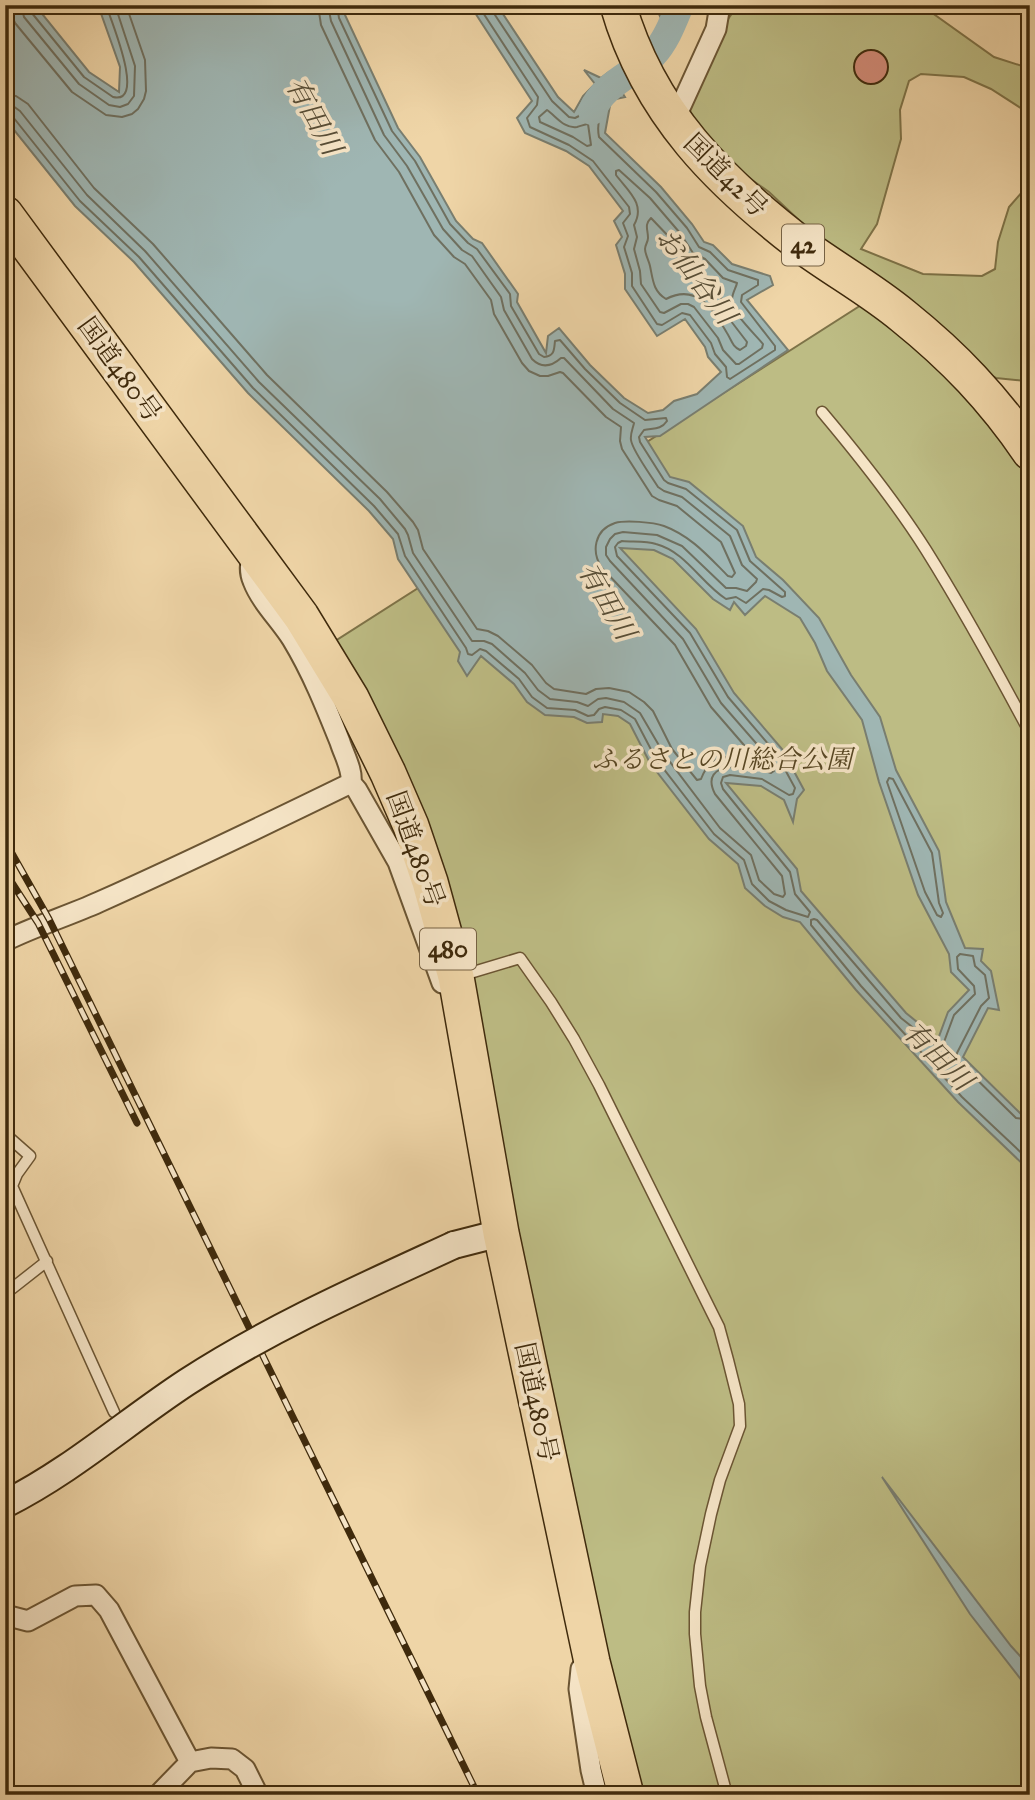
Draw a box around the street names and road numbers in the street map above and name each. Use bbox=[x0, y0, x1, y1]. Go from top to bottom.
street label: 国道42号 bbox=[677, 126, 775, 224]
road number: 42 bbox=[782, 224, 824, 266]
street label: 国道480号 bbox=[71, 310, 169, 428]
street label: 国道480号 bbox=[380, 786, 452, 912]
road number: 480 bbox=[420, 929, 476, 970]
street label: 国道480号 bbox=[509, 1339, 565, 1465]

